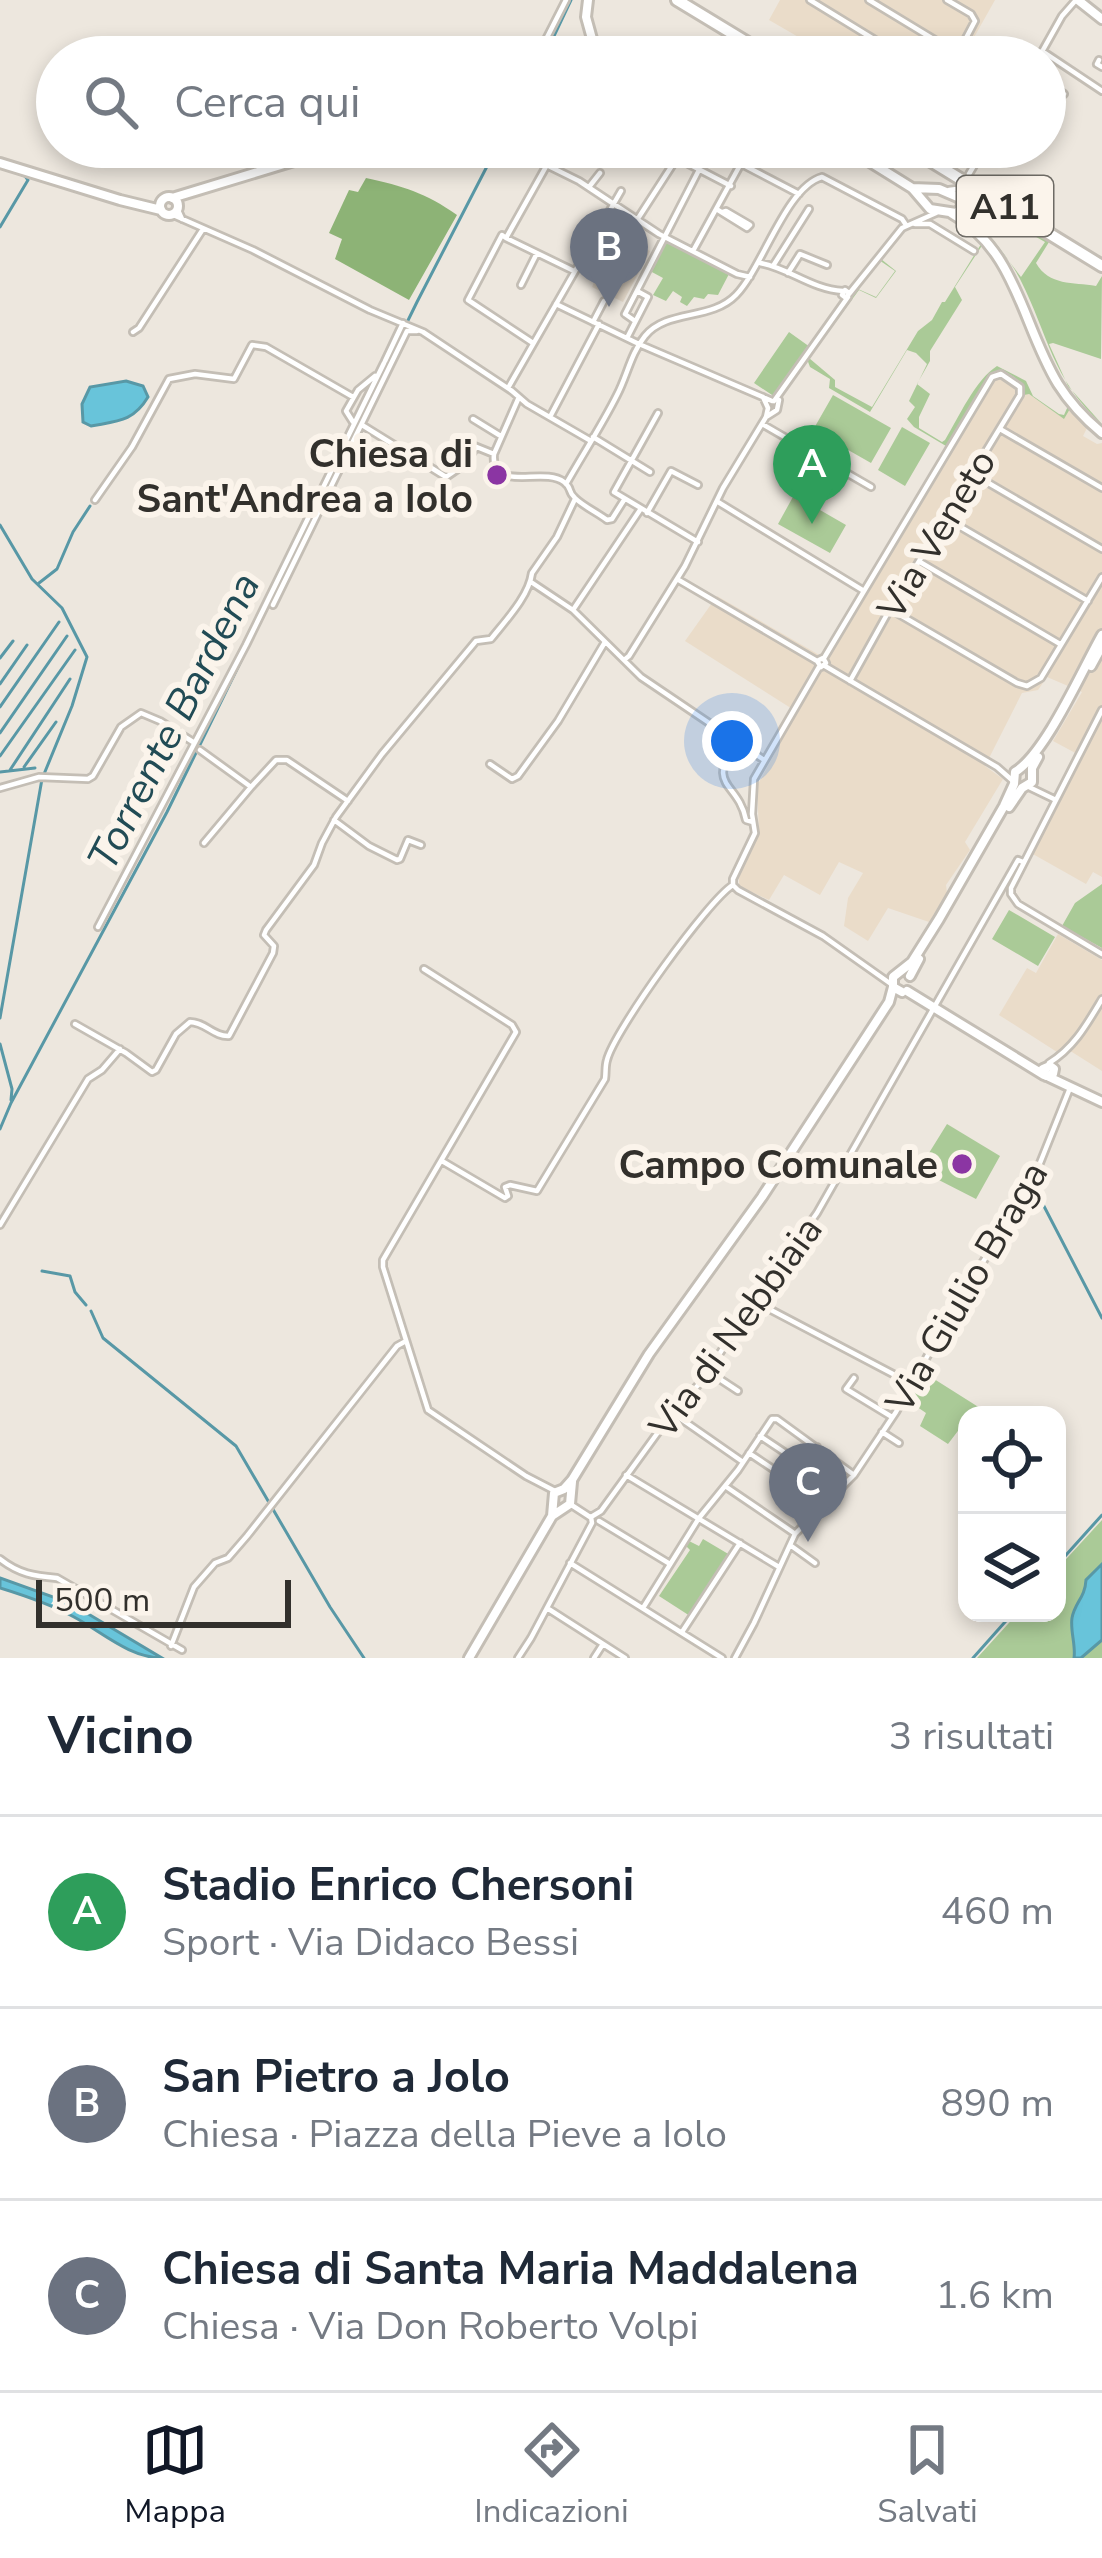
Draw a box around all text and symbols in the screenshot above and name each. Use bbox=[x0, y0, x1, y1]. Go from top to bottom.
search box bbox=[36, 36, 1066, 168]
icon: search bbox=[78, 69, 144, 135]
text: Cerca qui bbox=[174, 72, 360, 133]
road number: A11 bbox=[957, 176, 1053, 236]
pin: B bbox=[570, 208, 648, 307]
pin: A bbox=[773, 425, 851, 524]
place label: Chiesa di Sant'Andrea a Iolo bbox=[137, 428, 473, 526]
street label: Via Veneto bbox=[865, 440, 1009, 631]
marker: Chiesa di Sant'Andrea a Iolo bbox=[484, 462, 510, 488]
water label: Torrente Bardena bbox=[75, 563, 274, 880]
your location bbox=[702, 711, 762, 771]
place label: Campo Comunale bbox=[618, 1139, 938, 1192]
marker: Campo Comunale bbox=[949, 1151, 975, 1177]
street label: Via Giulio Braga bbox=[873, 1152, 1061, 1424]
street label: Via di Nebbiaia bbox=[637, 1206, 835, 1451]
map controls bbox=[958, 1406, 1066, 1622]
button: locate bbox=[958, 1406, 1066, 1514]
pin: C bbox=[769, 1443, 847, 1542]
button: layers bbox=[958, 1514, 1066, 1622]
scale bar bbox=[36, 1574, 291, 1627]
text: 500 m bbox=[54, 1578, 150, 1623]
text: Vicino bbox=[48, 1701, 194, 1771]
text: 3 risultati bbox=[889, 1710, 1054, 1763]
text: Stadio Enrico Chersoni bbox=[162, 1855, 634, 1916]
text: A bbox=[72, 1885, 102, 1938]
text: 460 m bbox=[940, 1885, 1054, 1938]
text: Sport · Via Didaco Bessi bbox=[162, 1916, 579, 1969]
text: San Pietro a Jolo bbox=[162, 2047, 510, 2108]
text: B bbox=[74, 2077, 100, 2130]
text: 890 m bbox=[940, 2077, 1054, 2130]
text: Chiesa · Piazza della Pieve a Iolo bbox=[162, 2108, 727, 2161]
text: Chiesa di Santa Maria Maddalena bbox=[162, 2239, 859, 2300]
text: C bbox=[74, 2269, 100, 2322]
text: 1.6 km bbox=[935, 2269, 1054, 2322]
text: Chiesa · Via Don Roberto Volpi bbox=[162, 2300, 699, 2353]
tab: Mappa bbox=[124, 2417, 226, 2534]
tab: Indicazioni bbox=[474, 2417, 629, 2534]
tab: Salvati bbox=[877, 2417, 978, 2534]

